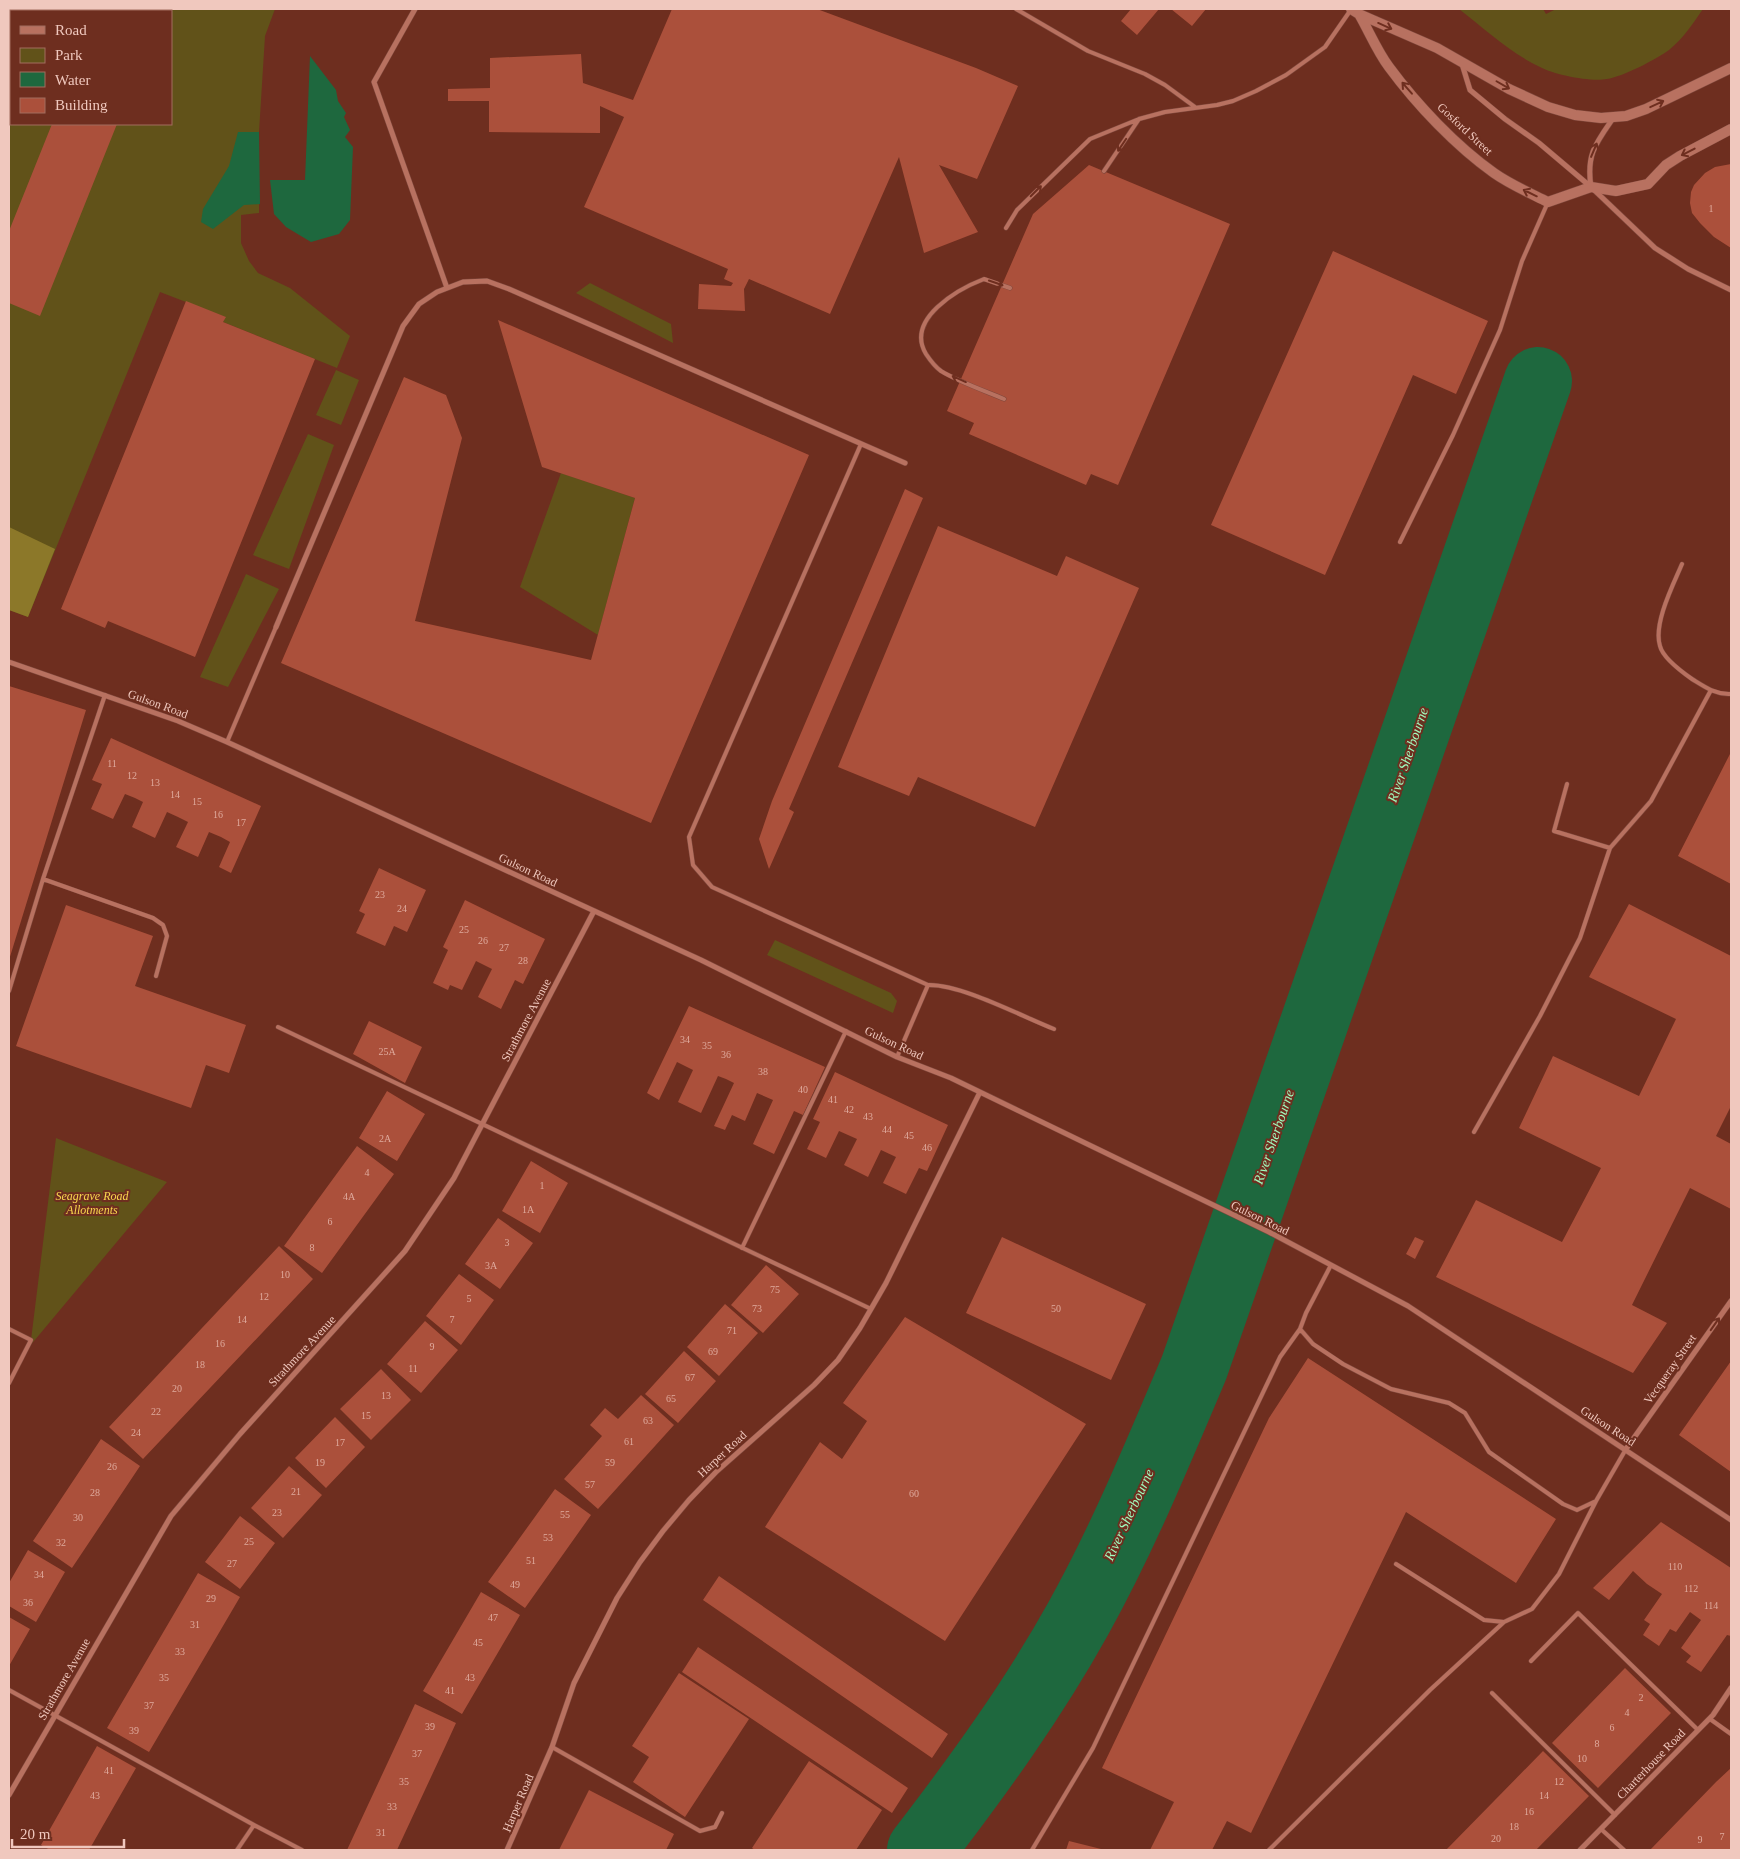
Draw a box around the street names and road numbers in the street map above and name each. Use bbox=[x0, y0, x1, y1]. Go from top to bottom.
street label: Gosford Street bbox=[1435, 100, 1496, 159]
street label: Gulson Road bbox=[126, 687, 190, 721]
street label: Gulson Road bbox=[496, 850, 560, 890]
street label: Strathmore Avenue bbox=[498, 976, 554, 1064]
street label: Gulson Road bbox=[862, 1023, 926, 1063]
street label: Gulson Road bbox=[1229, 1198, 1291, 1238]
street label: Strathmore Avenue bbox=[265, 1313, 339, 1389]
street label: Vecqueray Street bbox=[1641, 1331, 1700, 1406]
street label: Gulson Road bbox=[1578, 1403, 1638, 1449]
street label: Harper Road bbox=[695, 1428, 749, 1480]
street label: Strathmore Avenue bbox=[35, 1636, 93, 1722]
street label: Charterhouse Road bbox=[1614, 1726, 1688, 1802]
street label: Harper Road bbox=[500, 1772, 536, 1834]

